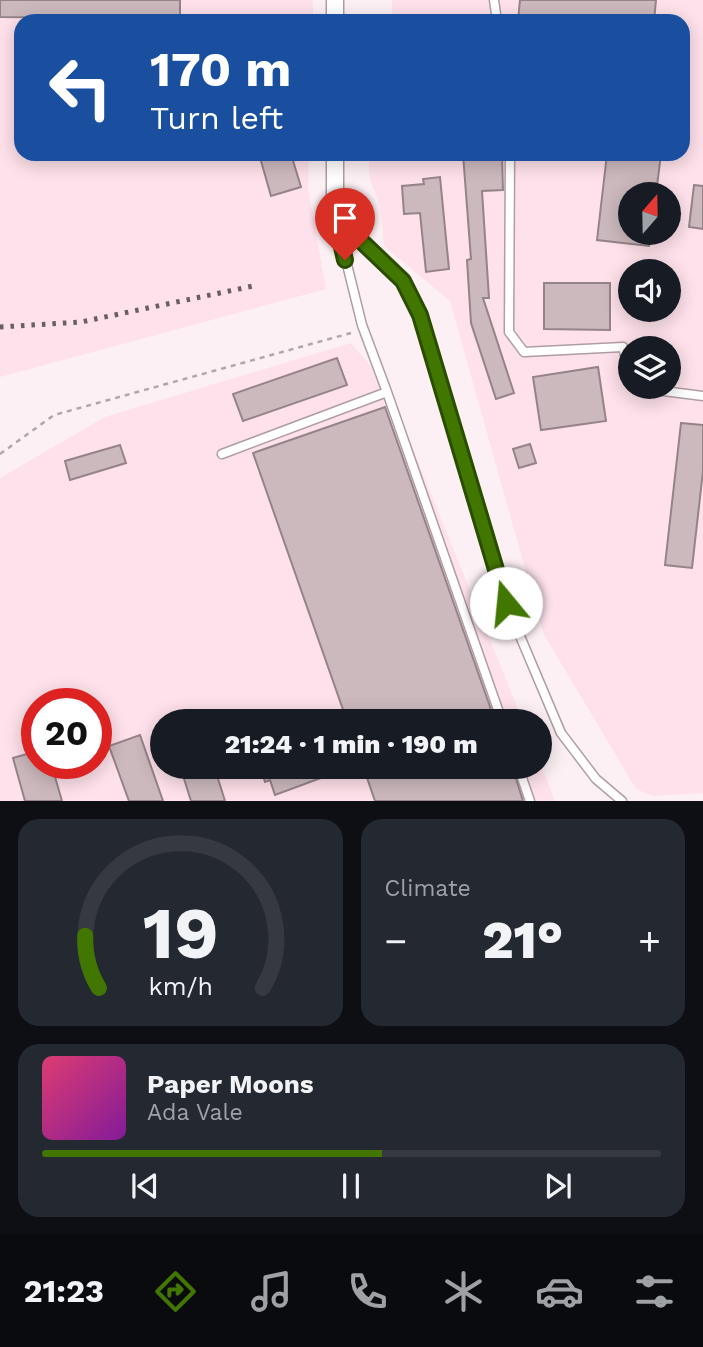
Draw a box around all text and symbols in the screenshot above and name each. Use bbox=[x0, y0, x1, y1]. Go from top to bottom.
text: 170 m bbox=[150, 40, 291, 98]
icon: left bbox=[35, 42, 126, 133]
text: Turn left bbox=[150, 99, 283, 137]
north arrow bbox=[618, 182, 681, 245]
map controls bbox=[618, 182, 681, 399]
pin bbox=[315, 188, 375, 260]
icon: arrive bbox=[326, 199, 364, 237]
button: sound bbox=[618, 259, 681, 322]
button: layers bbox=[618, 336, 681, 399]
position arrow bbox=[469, 566, 543, 640]
speed limit sign: 20 bbox=[21, 688, 112, 779]
text: 21:24 · 1 min · 190 m bbox=[224, 729, 478, 759]
text: Climate bbox=[385, 875, 471, 902]
text: 19 bbox=[142, 891, 218, 977]
text: 21° bbox=[482, 910, 563, 971]
text: − bbox=[385, 919, 407, 963]
text: + bbox=[638, 919, 661, 963]
text: km/h bbox=[148, 972, 212, 1001]
text: Paper Moons bbox=[147, 1069, 314, 1099]
text: Ada Vale bbox=[147, 1099, 243, 1126]
icon: previous bbox=[126, 1167, 164, 1205]
icon: pause bbox=[332, 1167, 370, 1205]
icon: next bbox=[539, 1167, 577, 1205]
icon: directions bbox=[151, 1267, 200, 1316]
icon: music bbox=[247, 1267, 296, 1316]
icon: phone bbox=[343, 1267, 392, 1316]
icon: climate bbox=[439, 1267, 488, 1316]
icon: car bbox=[535, 1267, 584, 1316]
icon: filters bbox=[630, 1267, 679, 1316]
text: 21:23 bbox=[23, 1272, 104, 1310]

